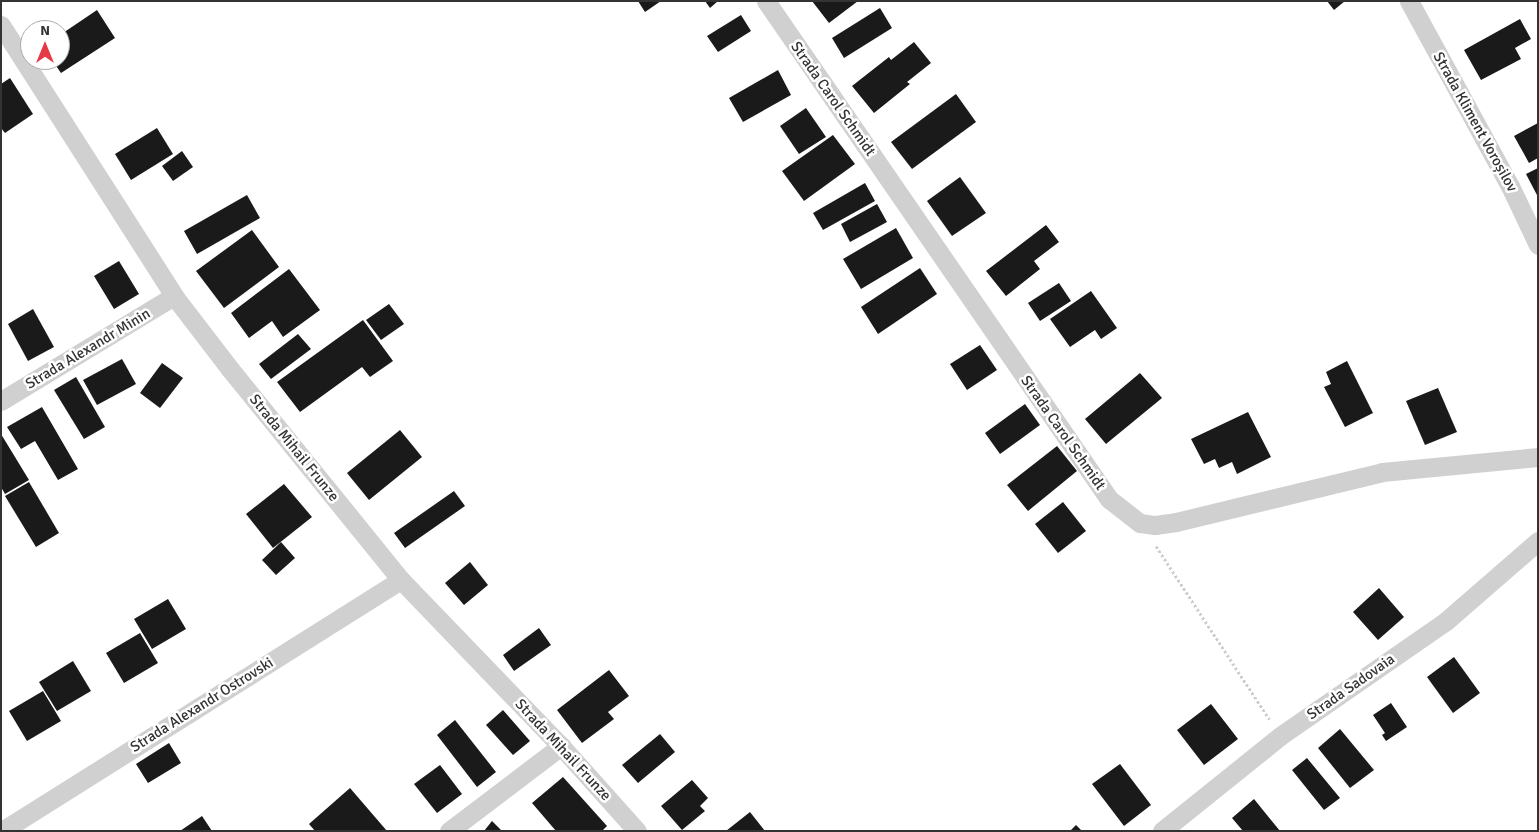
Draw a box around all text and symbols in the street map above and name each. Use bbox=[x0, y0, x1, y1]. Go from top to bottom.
north arrow bbox=[20, 20, 70, 70]
text: N bbox=[40, 22, 50, 39]
street label: Strada Carol Schmidt bbox=[787, 38, 879, 160]
street label: Strada Kliment Voroșilov bbox=[1429, 49, 1521, 195]
street label: Strada Alexandr Minin bbox=[22, 305, 154, 393]
street label: Strada Carol Schmidt bbox=[1017, 372, 1109, 494]
street label: Strada Mihail Frunze bbox=[245, 391, 343, 505]
street label: Strada Sadovaia bbox=[1304, 650, 1398, 724]
street label: Strada Alexandr Ostrovski bbox=[127, 654, 277, 756]
street label: Strada Mihail Frunze bbox=[511, 695, 615, 805]

